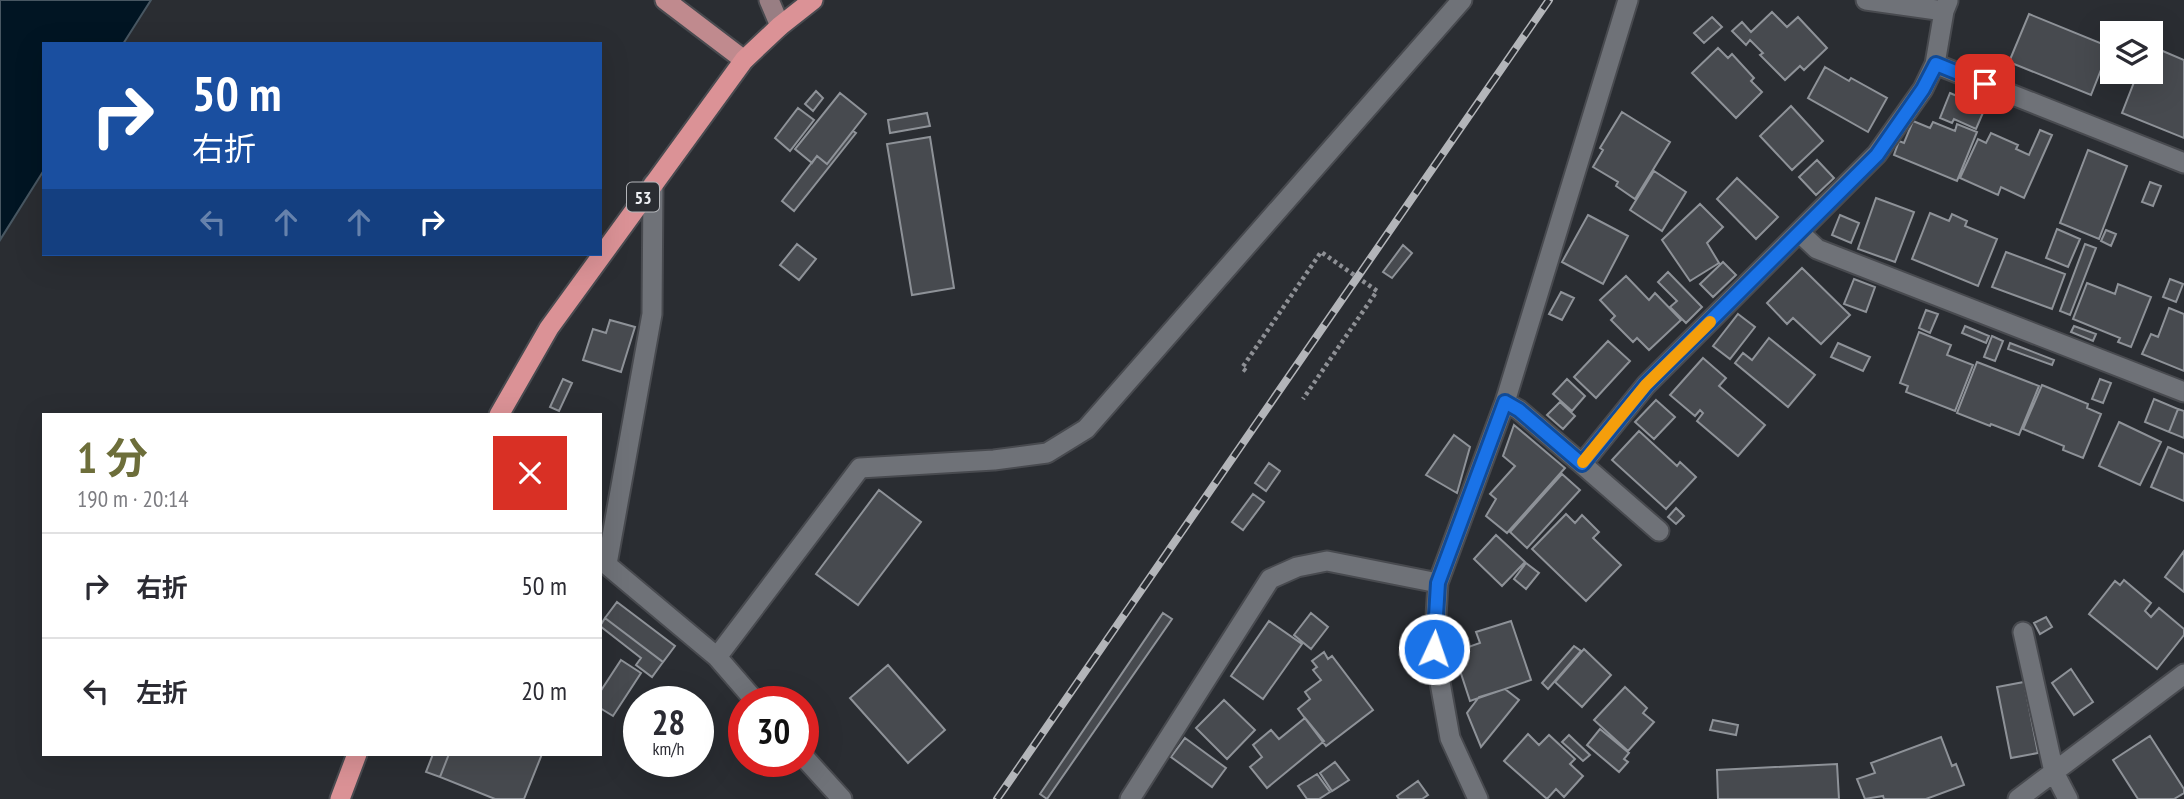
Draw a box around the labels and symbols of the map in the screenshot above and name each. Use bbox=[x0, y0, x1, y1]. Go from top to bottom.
pin bbox=[1955, 54, 2015, 114]
road number: 53 bbox=[627, 182, 659, 212]
position arrow bbox=[1397, 612, 1471, 686]
speed limit sign: 30 bbox=[728, 686, 819, 777]

